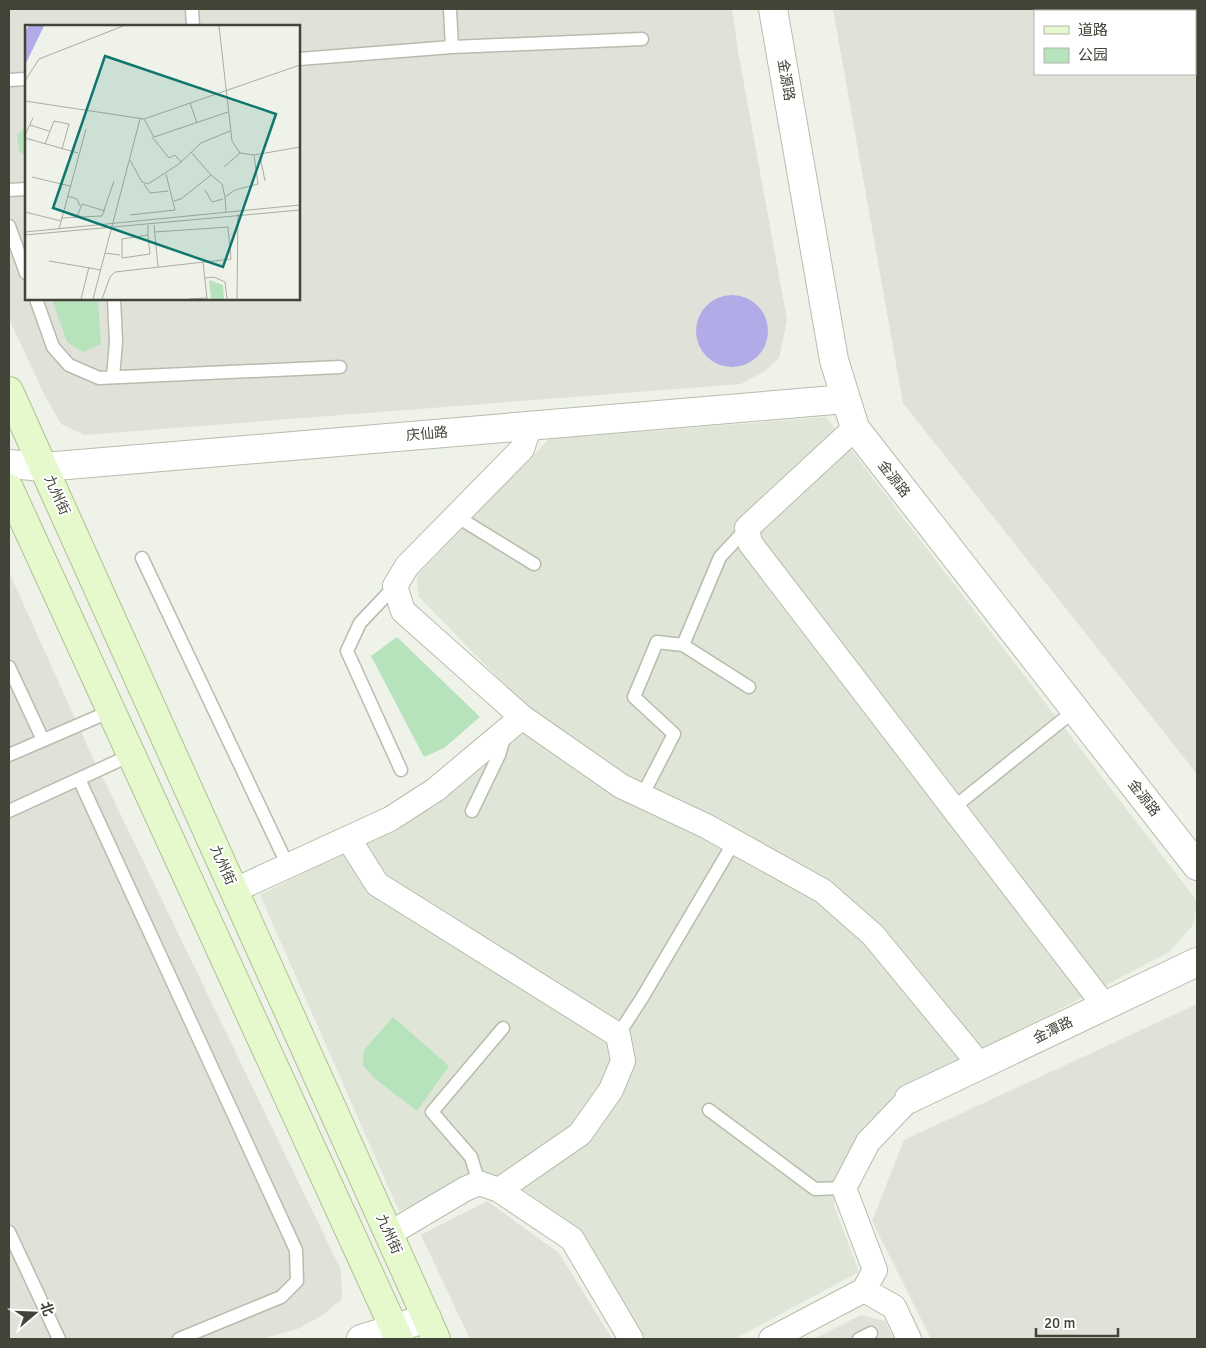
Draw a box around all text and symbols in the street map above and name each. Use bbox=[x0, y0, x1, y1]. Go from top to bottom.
legend bbox=[1034, 10, 1196, 75]
text: 道路 bbox=[1078, 21, 1108, 39]
inset map bbox=[25, 25, 300, 300]
text: 公园 bbox=[1078, 46, 1108, 64]
street label: 金源路 bbox=[774, 58, 798, 102]
street label: 庆仙路 bbox=[405, 424, 449, 444]
street label: 金源路 bbox=[874, 457, 914, 501]
street label: 九州街 bbox=[41, 472, 73, 518]
street label: 金源路 bbox=[1124, 776, 1164, 820]
street label: 九州街 bbox=[207, 842, 239, 888]
street label: 金潭路 bbox=[1030, 1013, 1076, 1047]
street label: 九州街 bbox=[373, 1211, 405, 1257]
north arrow bbox=[10, 1288, 60, 1338]
text: 北 bbox=[37, 1300, 57, 1318]
scale bar bbox=[1036, 1306, 1118, 1338]
text: 20 m bbox=[1044, 1314, 1075, 1332]

